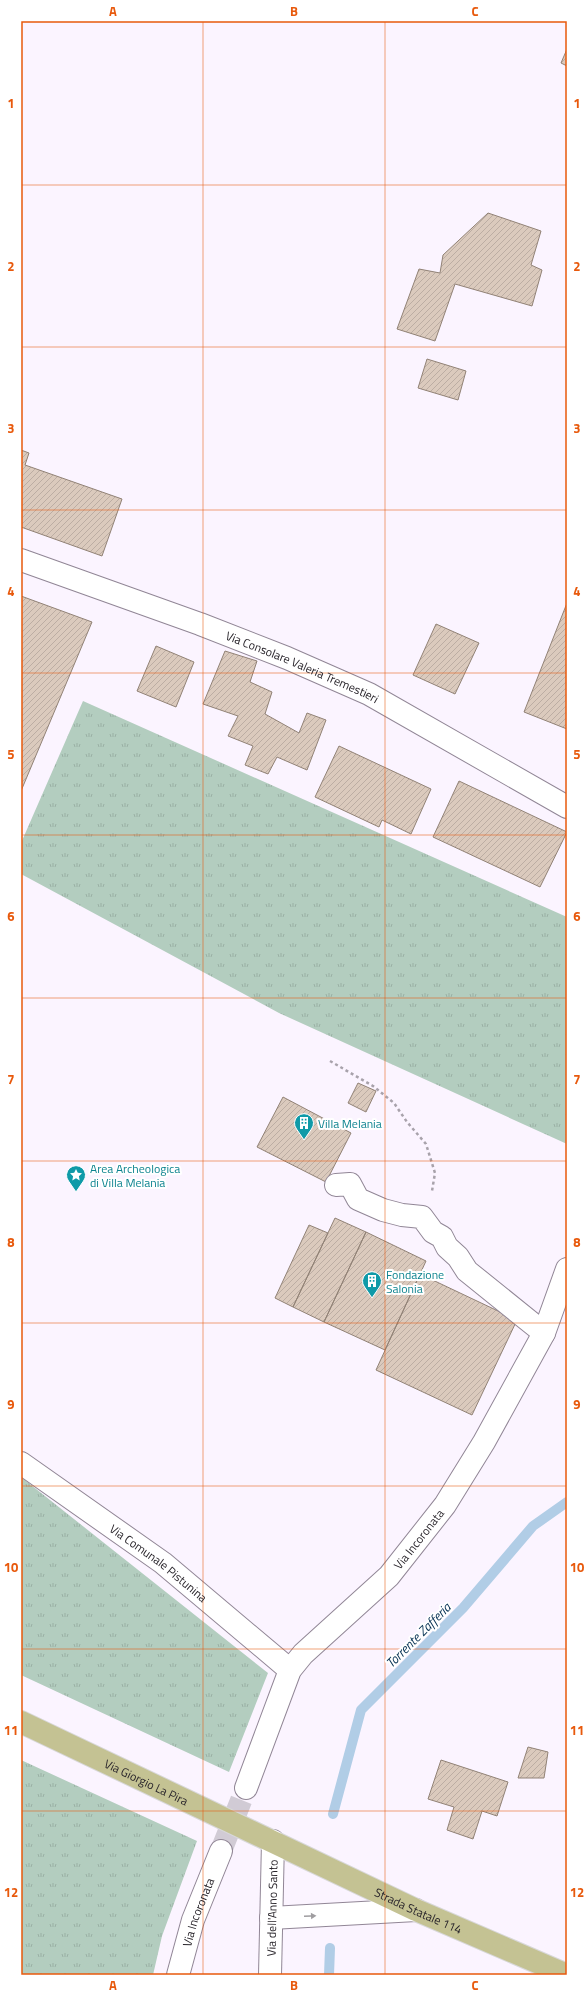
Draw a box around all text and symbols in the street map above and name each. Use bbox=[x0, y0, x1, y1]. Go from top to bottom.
text: A bbox=[109, 1, 117, 21]
text: B bbox=[290, 1, 298, 21]
text: C bbox=[471, 1, 479, 21]
text: 1 bbox=[7, 93, 15, 113]
text: 1 bbox=[573, 93, 581, 113]
text: 2 bbox=[7, 256, 15, 276]
text: 2 bbox=[573, 256, 581, 276]
text: 3 bbox=[7, 418, 15, 438]
text: 3 bbox=[573, 418, 581, 438]
text: 4 bbox=[7, 581, 15, 601]
text: 4 bbox=[573, 581, 581, 601]
street label: Via Consolare Valeria Tremestieri bbox=[223, 626, 383, 707]
text: 5 bbox=[7, 744, 15, 764]
text: 5 bbox=[573, 744, 581, 764]
text: 6 bbox=[7, 906, 15, 926]
text: 6 bbox=[573, 906, 581, 926]
text: 7 bbox=[7, 1069, 15, 1089]
text: 7 bbox=[573, 1069, 581, 1089]
building icon: Villa Melania bbox=[293, 1112, 315, 1140]
place label: Villa Melania bbox=[318, 1114, 382, 1133]
place label: Area Archeologica di Villa Melania bbox=[90, 1159, 180, 1192]
place icon: Area Archeologica di Villa Melania bbox=[65, 1164, 87, 1192]
text: 8 bbox=[7, 1232, 15, 1252]
text: 8 bbox=[573, 1232, 581, 1252]
place label: Fondazione Salonia bbox=[386, 1265, 444, 1298]
building icon: Fondazione Salonia bbox=[361, 1270, 383, 1298]
text: 9 bbox=[7, 1394, 15, 1414]
text: 9 bbox=[573, 1394, 581, 1414]
street label: Via Incoronata bbox=[388, 1505, 448, 1573]
street label: Via Comunale Pistunina bbox=[106, 1519, 212, 1606]
text: 10 bbox=[4, 1557, 18, 1577]
text: 10 bbox=[570, 1557, 584, 1577]
water label: Torrente Zafferia bbox=[381, 1597, 456, 1672]
text: 11 bbox=[4, 1720, 18, 1740]
text: 11 bbox=[570, 1720, 584, 1740]
street label: Via Giorgio La Pira bbox=[101, 1754, 192, 1810]
street label: Via dell'Anno Santo bbox=[261, 1859, 282, 1957]
street label: Via Incoronata bbox=[177, 1875, 219, 1949]
text: 12 bbox=[4, 1882, 18, 1902]
street label: Strada Statale 114 bbox=[372, 1882, 466, 1938]
text: 12 bbox=[570, 1882, 584, 1902]
one-way arrow bbox=[304, 1912, 316, 1919]
text: A bbox=[109, 1975, 117, 1995]
text: B bbox=[290, 1975, 298, 1995]
text: C bbox=[471, 1975, 479, 1995]

